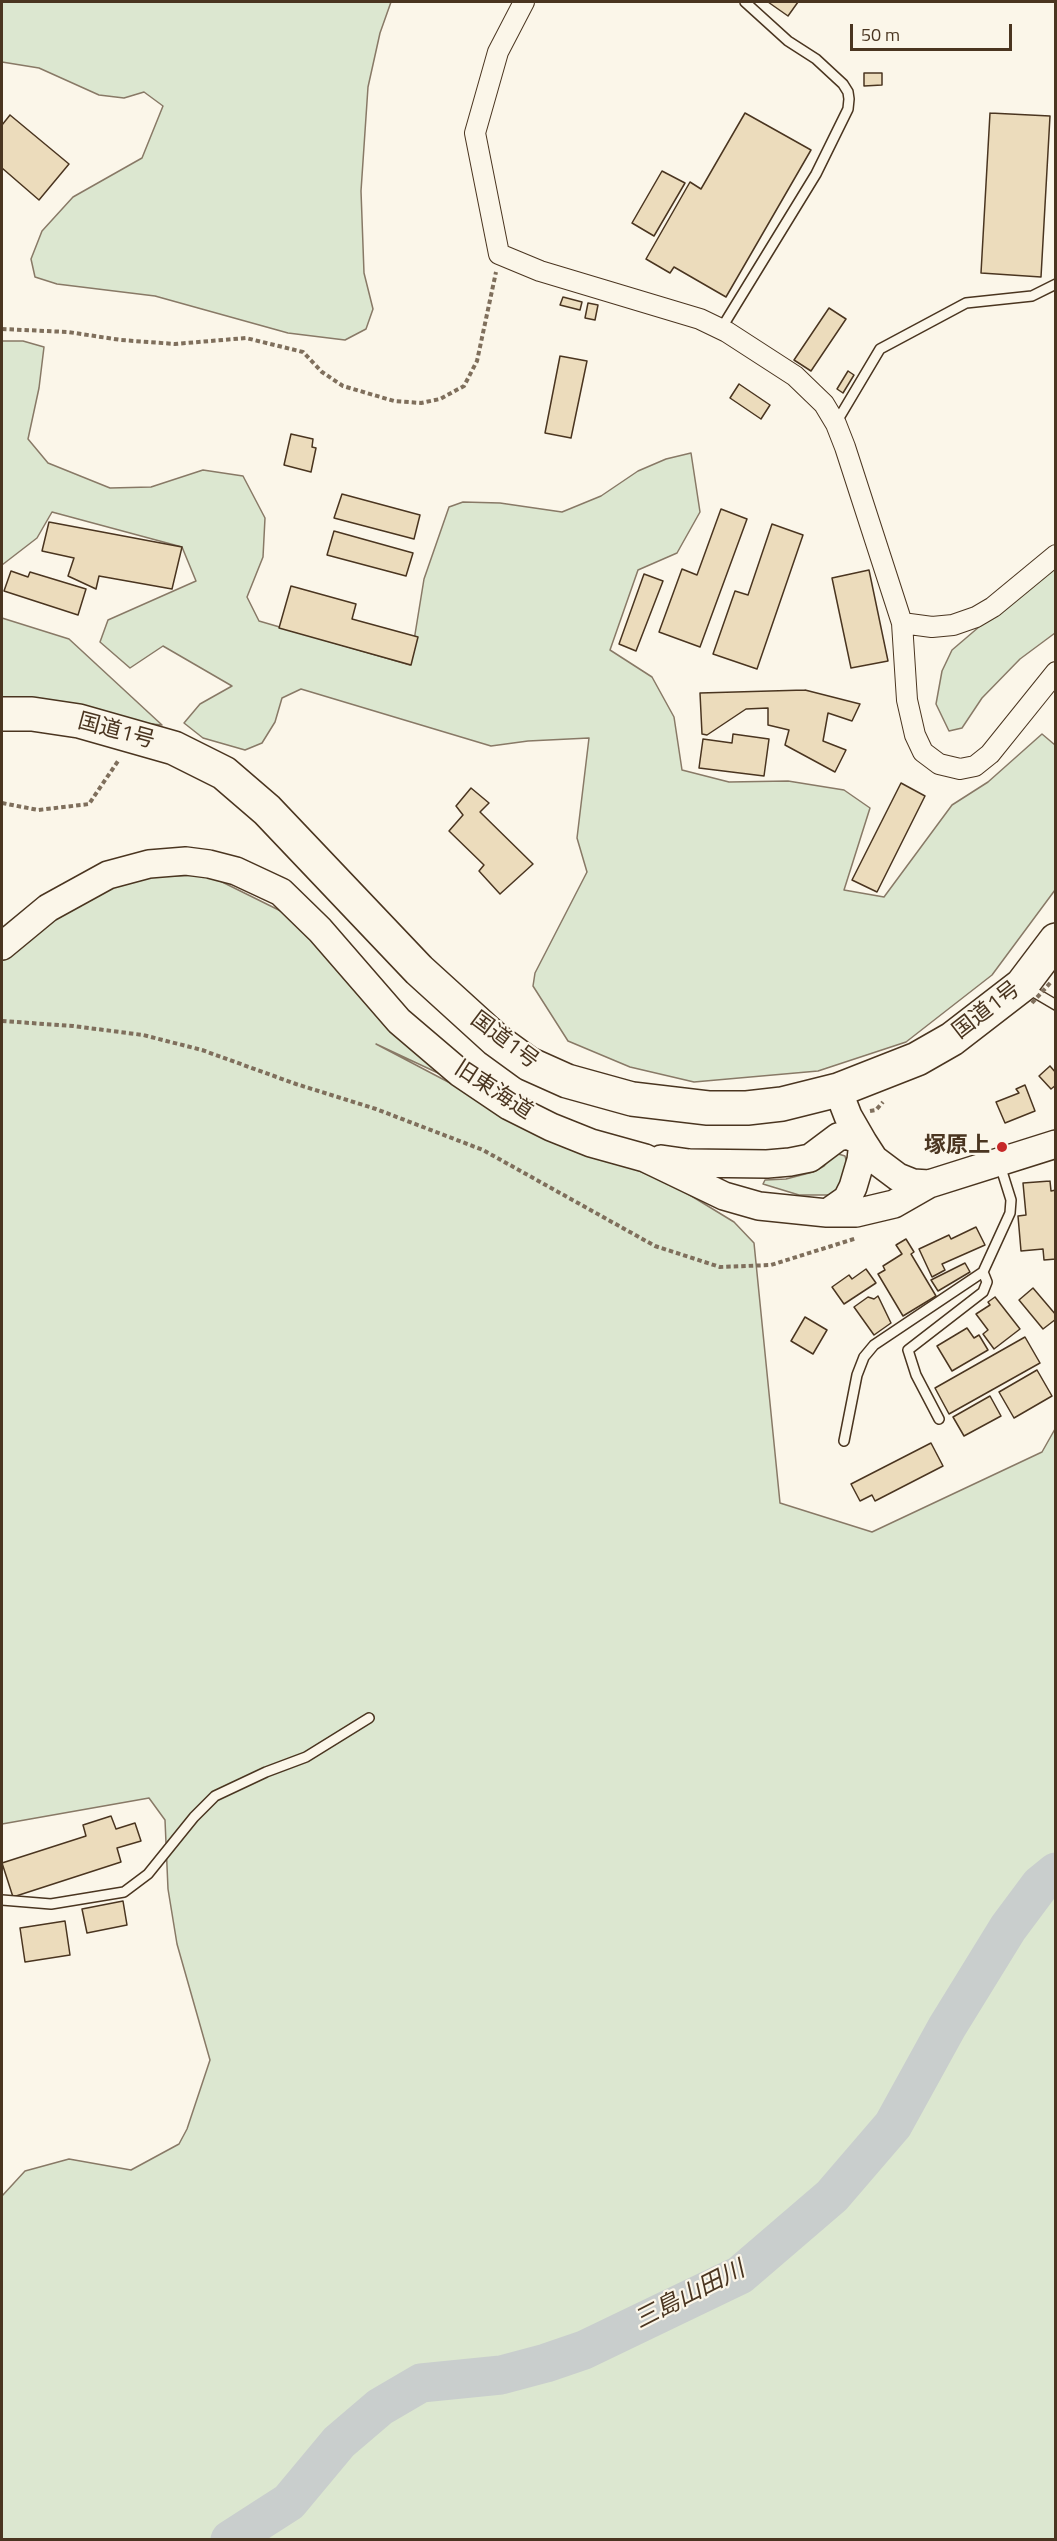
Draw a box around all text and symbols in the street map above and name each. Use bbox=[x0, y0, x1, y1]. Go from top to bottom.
scale bar bbox=[853, 12, 1015, 50]
text: 50 m bbox=[861, 21, 900, 48]
street label: 国道1号 bbox=[75, 709, 157, 755]
street label: 国道1号 bbox=[948, 976, 1026, 1046]
street label: 国道1号 bbox=[465, 1007, 543, 1075]
street label: 旧東海道 bbox=[449, 1056, 537, 1126]
place label: 塚原上 bbox=[924, 1134, 990, 1160]
marker: 塚原上 bbox=[995, 1140, 1009, 1154]
water label: 三島山田川 bbox=[630, 2256, 750, 2336]

